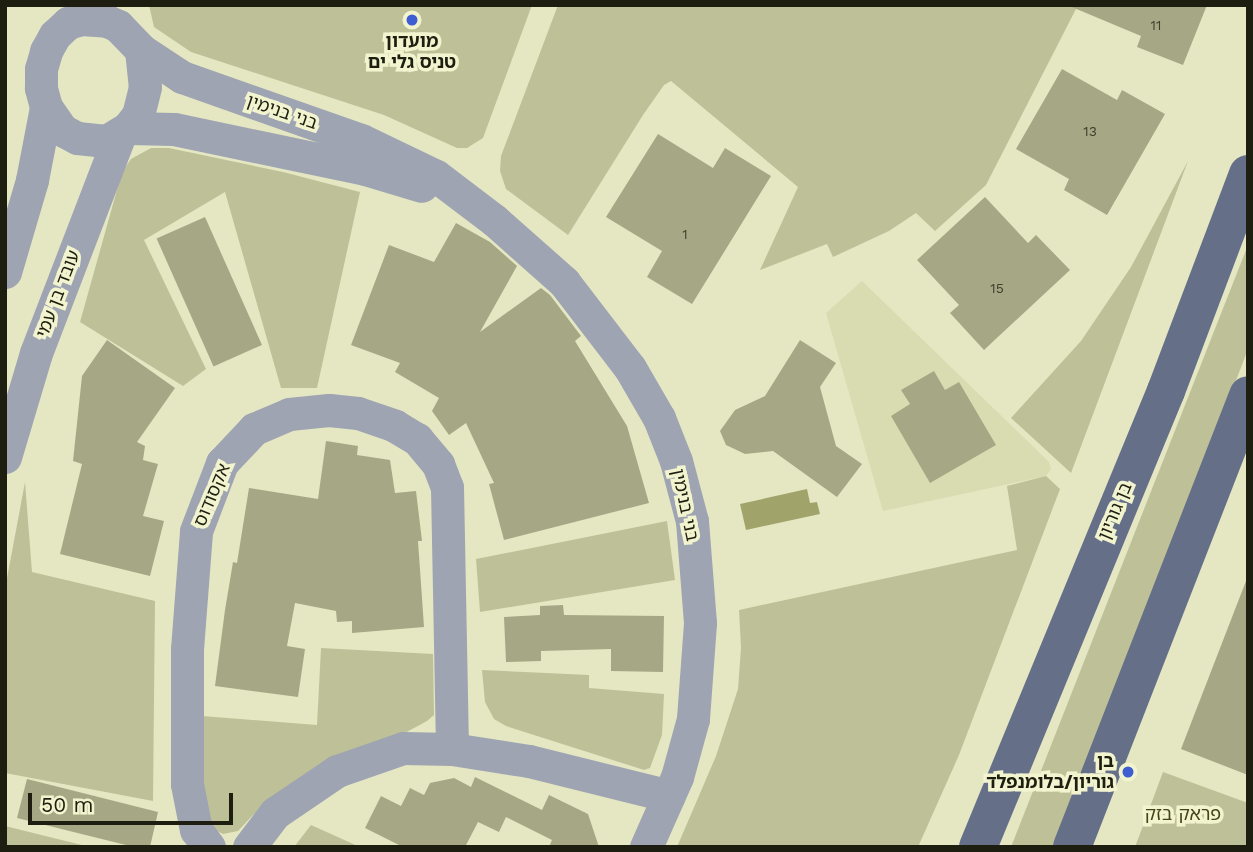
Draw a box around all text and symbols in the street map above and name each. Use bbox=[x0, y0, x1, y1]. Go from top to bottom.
marker: מועדון טניס גלי ים bbox=[404, 12, 420, 28]
house number: 11 bbox=[1151, 17, 1161, 33]
place label: מועדון טניס גלי ים bbox=[368, 31, 456, 74]
street label: בני בנימין bbox=[244, 90, 320, 134]
house number: 13 bbox=[1083, 123, 1097, 139]
house number: 1 bbox=[682, 226, 688, 242]
street label: עובד בן עמי bbox=[31, 247, 85, 341]
house number: 15 bbox=[990, 280, 1004, 296]
street label: אקסודוס bbox=[189, 460, 235, 530]
street label: בני בנימין bbox=[667, 467, 703, 543]
street label: בן גוריון bbox=[1093, 479, 1137, 543]
place label: בן גוריון/בלומנפלד bbox=[986, 751, 1114, 794]
marker: בן גוריון/בלומנפלד bbox=[1120, 764, 1136, 780]
scale bar bbox=[32, 778, 236, 822]
text: 50 m bbox=[41, 792, 93, 817]
park label: פראק בזק bbox=[1145, 803, 1221, 825]

